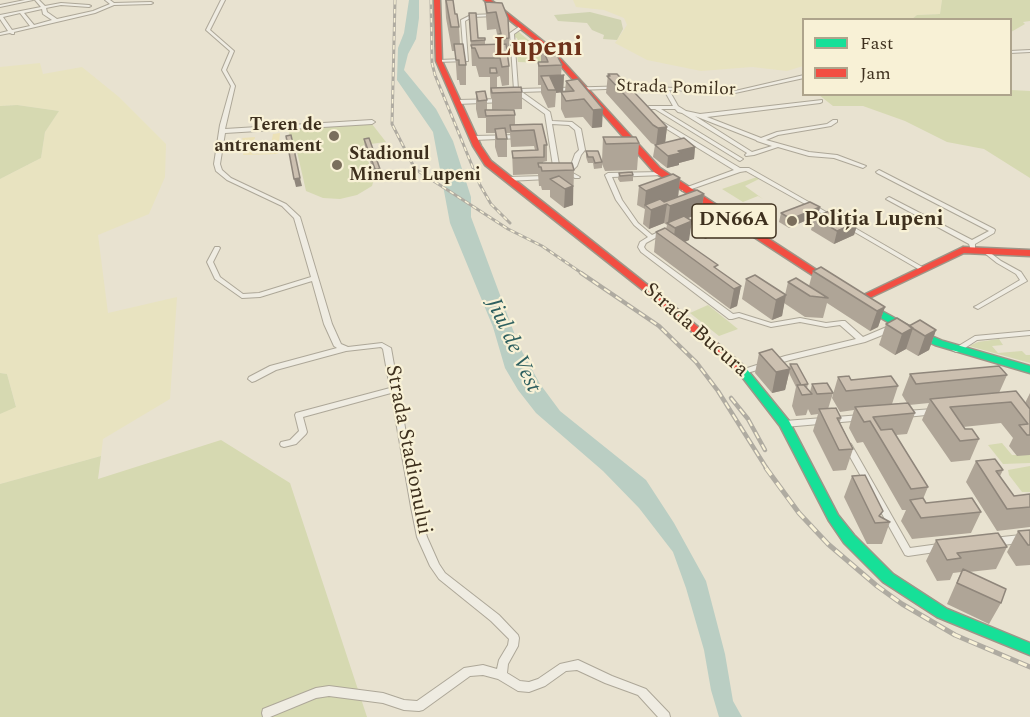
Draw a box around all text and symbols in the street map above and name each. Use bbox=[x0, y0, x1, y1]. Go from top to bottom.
legend bbox=[802, 18, 1012, 96]
text: Fast bbox=[860, 30, 893, 57]
district label: Lupeni bbox=[494, 34, 582, 66]
text: Jam bbox=[860, 60, 891, 87]
street label: Strada Pomilor bbox=[616, 76, 736, 102]
place label: Teren de antrenament bbox=[214, 115, 322, 158]
marker: Teren de antrenament bbox=[327, 129, 341, 143]
place label: Stadionul Minerul Lupeni bbox=[349, 144, 481, 186]
marker: Stadionul Minerul Lupeni bbox=[330, 158, 344, 172]
road number: DN66A bbox=[692, 204, 776, 238]
place label: Poliția Lupeni bbox=[804, 208, 944, 234]
marker: Poliția Lupeni bbox=[785, 214, 799, 228]
street label: Strada Bucura bbox=[637, 278, 753, 384]
water label: Jiul de Vest bbox=[479, 295, 545, 397]
street label: Strada Stadionului bbox=[378, 363, 436, 537]

